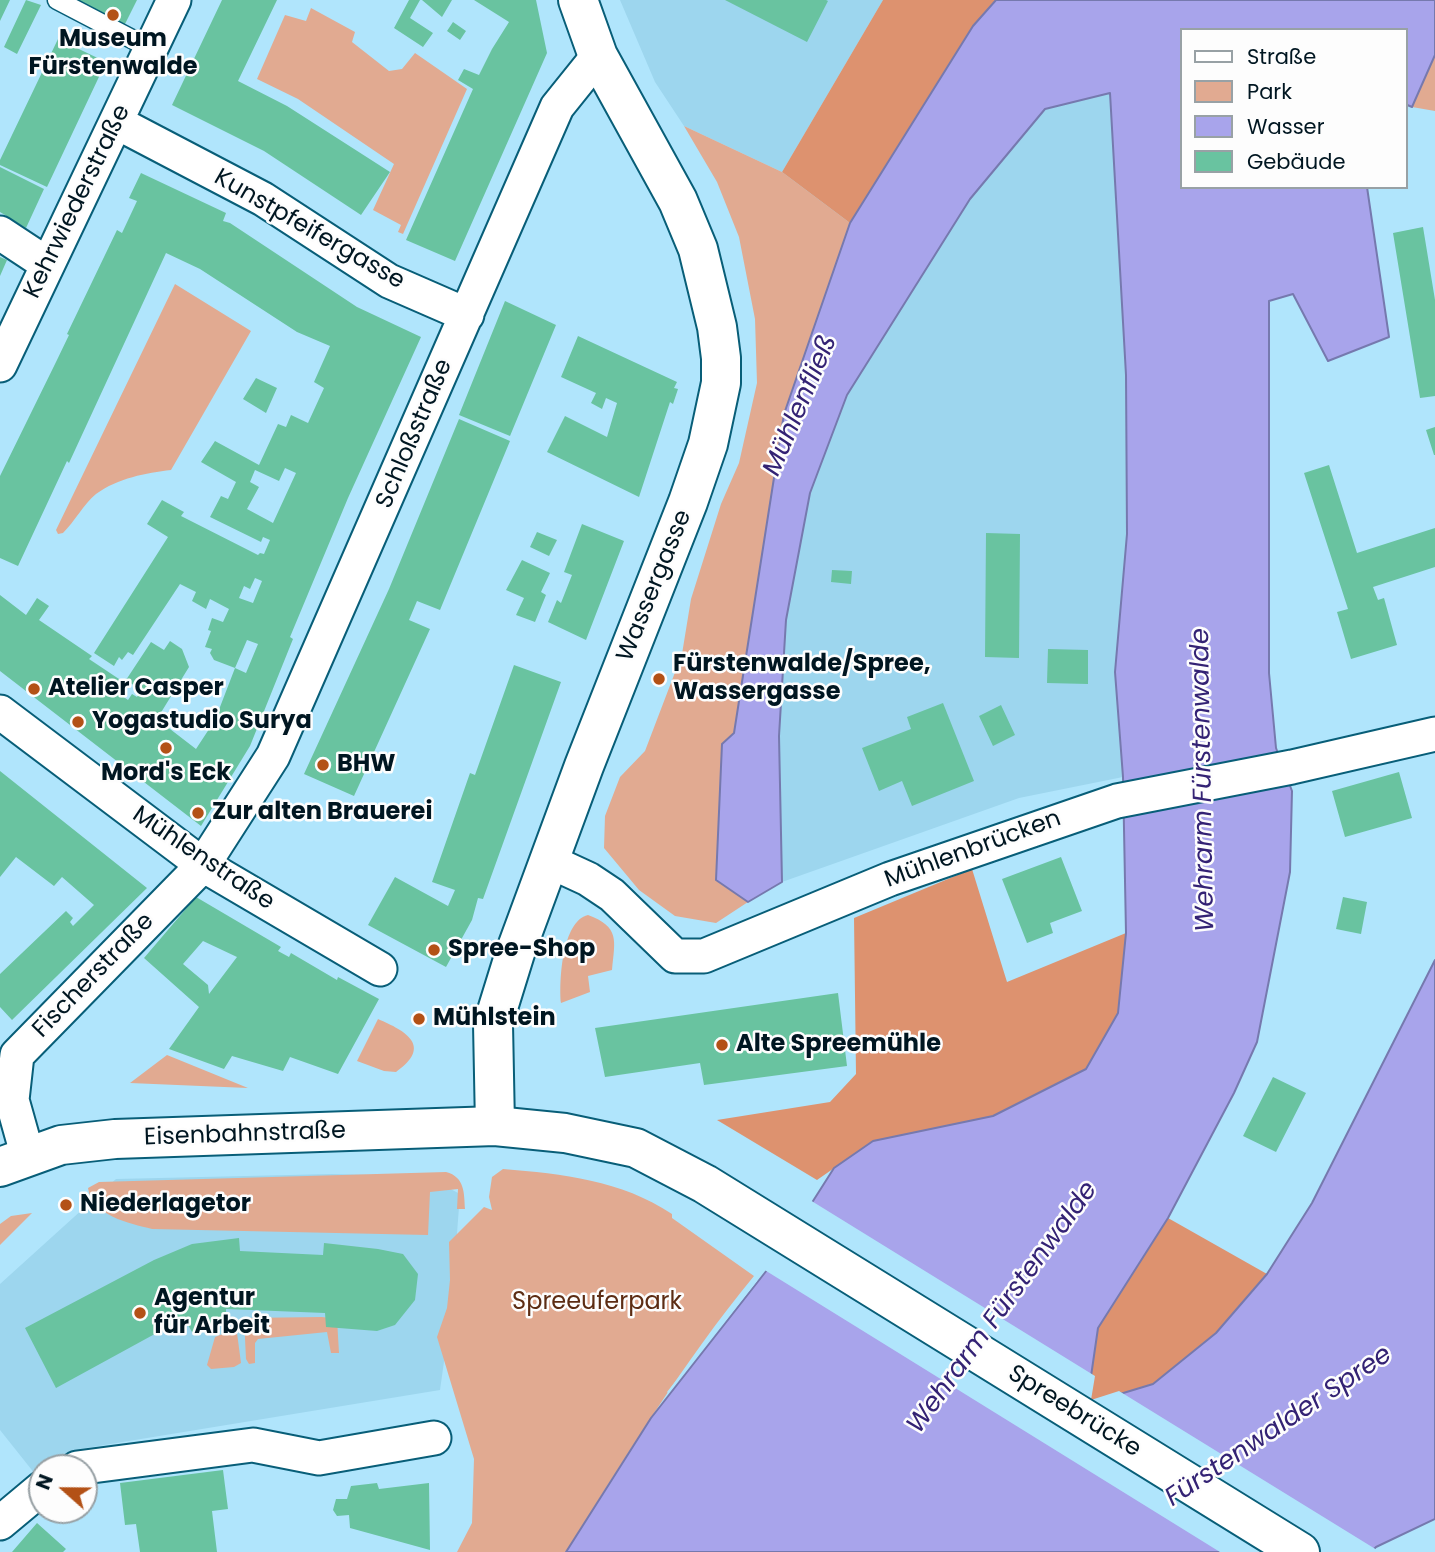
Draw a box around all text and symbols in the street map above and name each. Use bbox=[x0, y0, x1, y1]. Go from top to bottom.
marker: Museum Fürstenwalde bbox=[105, 7, 121, 23]
place label: Museum Fürstenwalde bbox=[29, 26, 197, 82]
legend bbox=[1180, 28, 1407, 189]
text: Straße bbox=[1247, 42, 1316, 71]
text: Park bbox=[1247, 77, 1292, 106]
street label: Kehrwiederstraße bbox=[19, 101, 137, 303]
text: Wasser bbox=[1247, 112, 1324, 141]
text: Gebäude bbox=[1247, 147, 1345, 176]
street label: Kunstpfeifergasse bbox=[209, 164, 409, 296]
water label: Mühlenfließ bbox=[757, 331, 845, 481]
street label: Schloßstraße bbox=[371, 355, 459, 513]
street label: Wassergasse bbox=[612, 506, 698, 666]
water label: Wehrarm Fürstenwalde bbox=[1186, 628, 1222, 932]
place label: Fürstenwalde/Spree, Wassergasse bbox=[673, 651, 931, 707]
marker: Fürstenwalde/Spree, Wassergasse bbox=[651, 671, 667, 687]
place label: Atelier Casper bbox=[48, 675, 224, 703]
marker: Atelier Casper bbox=[26, 681, 42, 697]
place label: Yogastudio Surya bbox=[92, 708, 312, 736]
marker: Yogastudio Surya bbox=[70, 714, 86, 730]
marker: Mord's Eck bbox=[158, 740, 174, 756]
place label: BHW bbox=[337, 751, 396, 779]
marker: BHW bbox=[315, 757, 331, 773]
place label: Mord's Eck bbox=[101, 760, 231, 788]
place label: Zur alten Brauerei bbox=[212, 799, 432, 827]
street label: Mühlenstraße bbox=[126, 801, 280, 917]
marker: Zur alten Brauerei bbox=[190, 805, 206, 821]
street label: Mühlenbrücken bbox=[881, 805, 1065, 895]
street label: Fischerstraße bbox=[27, 908, 161, 1044]
place label: Spree-Shop bbox=[448, 936, 595, 964]
marker: Spree-Shop bbox=[426, 942, 442, 958]
place label: Mühlstein bbox=[433, 1005, 556, 1033]
marker: Mühlstein bbox=[411, 1011, 427, 1027]
place label: Alte Spreemühle bbox=[736, 1031, 941, 1059]
marker: Alte Spreemühle bbox=[714, 1037, 730, 1053]
street label: Eisenbahnstraße bbox=[144, 1117, 346, 1153]
water label: Wehrarm Fürstenwalde bbox=[901, 1176, 1105, 1440]
place label: Niederlagetor bbox=[80, 1191, 251, 1219]
marker: Niederlagetor bbox=[58, 1197, 74, 1213]
place label: Agentur für Arbeit bbox=[154, 1285, 270, 1341]
park label: Spreeuferpark bbox=[512, 1289, 682, 1317]
marker: Agentur für Arbeit bbox=[132, 1305, 148, 1321]
water label: Fürstenwalder Spree bbox=[1160, 1340, 1398, 1514]
street label: Spreebrücke bbox=[1002, 1360, 1146, 1464]
north arrow bbox=[28, 1454, 98, 1524]
text: N bbox=[30, 1471, 60, 1494]

